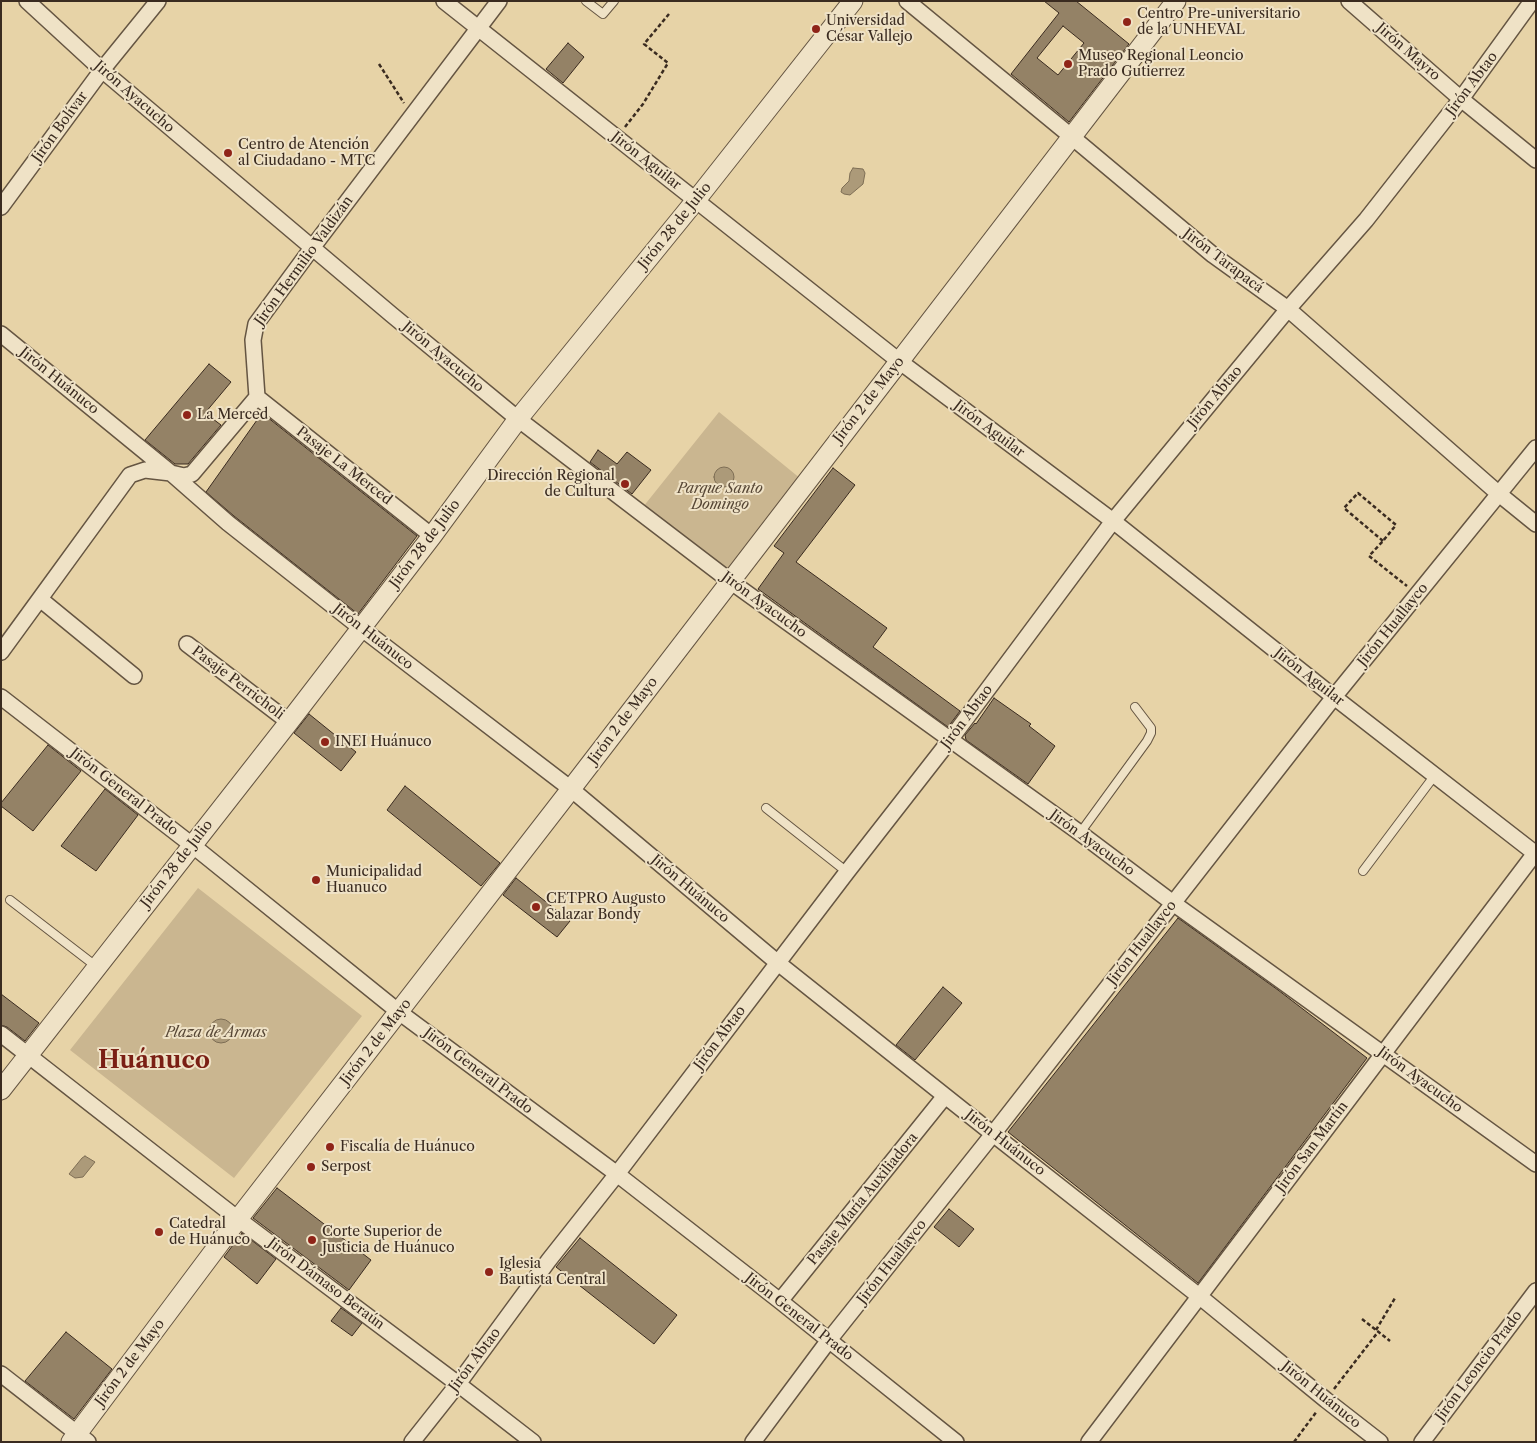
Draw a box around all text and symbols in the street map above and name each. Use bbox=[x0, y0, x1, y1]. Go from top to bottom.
place label: Centro Pre-universitario de la UNHEVAL bbox=[1137, 6, 1300, 38]
place label: Universidad César Vallejo bbox=[826, 13, 913, 46]
marker: Centro Pre-universitario de la UNHEVAL bbox=[1121, 16, 1133, 28]
street label: Jirón Mayro bbox=[1373, 20, 1443, 84]
marker: Universidad César Vallejo bbox=[810, 23, 822, 35]
place label: Museo Regional Leoncio Prado Gutierrez bbox=[1078, 48, 1244, 80]
street label: Jirón Abtao bbox=[1442, 49, 1502, 119]
street label: Jirón Ayacucho bbox=[90, 58, 178, 136]
marker: Museo Regional Leoncio Prado Gutierrez bbox=[1062, 58, 1074, 70]
street label: Jirón Bolívar bbox=[29, 88, 91, 166]
street label: Jirón Aguilar bbox=[608, 128, 684, 194]
place label: Centro de Atención al Ciudadano - MTC bbox=[238, 137, 375, 170]
marker: Centro de Atención al Ciudadano - MTC bbox=[222, 147, 234, 159]
street label: Jirón 28 de Julio bbox=[635, 179, 715, 273]
street label: Jirón Hermilio Valdizán bbox=[251, 193, 357, 329]
street label: Jirón Tarapacá bbox=[1179, 225, 1267, 297]
street label: Jirón Ayacucho bbox=[399, 318, 487, 396]
street label: Jirón Huánuco bbox=[16, 344, 102, 418]
street label: Jirón 2 de Mayo bbox=[830, 353, 908, 447]
street label: Jirón Abtao bbox=[1184, 363, 1246, 431]
street label: Jirón Aguilar bbox=[950, 397, 1028, 461]
place label: La Merced bbox=[197, 407, 268, 423]
marker: La Merced bbox=[181, 409, 193, 421]
street label: Pasaje La Merced bbox=[293, 423, 395, 509]
place label: Dirección Regional de Cultura bbox=[487, 468, 615, 501]
marker: Dirección Regional de Cultura bbox=[619, 478, 631, 490]
park label: Parque Santo Domingo bbox=[677, 481, 763, 514]
street label: Jirón 28 de Julio bbox=[386, 496, 464, 592]
street label: Jirón Ayacucho bbox=[718, 569, 810, 641]
street label: Jirón Huallayco bbox=[1354, 580, 1432, 670]
street label: Jirón Huánuco bbox=[330, 600, 416, 674]
street label: Pasaje Perricholi bbox=[188, 643, 288, 723]
street label: Jirón Aguilar bbox=[1271, 644, 1347, 710]
street label: Jirón 2 de Mayo bbox=[585, 674, 661, 768]
street label: Jirón Abtao bbox=[937, 682, 997, 752]
place label: INEI Huánuco bbox=[335, 734, 432, 750]
marker: INEI Huánuco bbox=[319, 736, 331, 748]
street label: Jirón General Prado bbox=[67, 745, 181, 839]
street label: Jirón Ayacucho bbox=[1046, 807, 1138, 879]
street label: Jirón 28 de Julio bbox=[138, 817, 216, 911]
street label: Jirón Huánuco bbox=[647, 851, 733, 927]
place label: Municipalidad Huanuco bbox=[326, 864, 422, 896]
marker: Municipalidad Huanuco bbox=[310, 874, 322, 886]
place label: CETPRO Augusto Salazar Bondy bbox=[546, 891, 666, 924]
street label: Jirón Huallayco bbox=[1104, 897, 1180, 989]
marker: CETPRO Augusto Salazar Bondy bbox=[530, 901, 542, 913]
street label: Jirón 2 de Mayo bbox=[337, 995, 415, 1089]
street label: Jirón Abtao bbox=[690, 1003, 750, 1073]
street label: Jirón General Prado bbox=[420, 1024, 536, 1118]
park label: Plaza de Armas bbox=[165, 1025, 267, 1041]
street label: Jirón Ayacucho bbox=[1374, 1044, 1466, 1116]
district label: Huánuco bbox=[98, 1047, 210, 1075]
street label: Jirón San Martín bbox=[1272, 1098, 1352, 1196]
street label: Jirón Huánuco bbox=[962, 1106, 1048, 1180]
street label: Pasaje María Auxiliadora bbox=[804, 1129, 922, 1269]
place label: Fiscalía de Huánuco bbox=[340, 1139, 475, 1155]
marker: Fiscalía de Huánuco bbox=[324, 1141, 336, 1153]
place label: Serpost bbox=[321, 1159, 371, 1175]
marker: Serpost bbox=[305, 1161, 317, 1173]
place label: Catedral de Huánuco bbox=[169, 1216, 250, 1248]
street label: Jirón Huallayco bbox=[854, 1216, 930, 1308]
place label: Corte Superior de Justicia de Huánuco bbox=[322, 1224, 455, 1256]
marker: Catedral de Huánuco bbox=[153, 1226, 165, 1238]
marker: Corte Superior de Justicia de Huánuco bbox=[306, 1234, 318, 1246]
street label: Jirón Dámaso Beraún bbox=[264, 1235, 388, 1333]
place label: Iglesia Bautista Central bbox=[499, 1256, 606, 1288]
marker: Iglesia Bautista Central bbox=[483, 1266, 495, 1278]
street label: Jirón General Prado bbox=[742, 1270, 856, 1364]
street label: Jirón Leoncio Prado bbox=[1432, 1307, 1526, 1425]
street label: Jirón 2 de Mayo bbox=[92, 1316, 168, 1410]
street label: Jirón Abtao bbox=[445, 1325, 505, 1395]
street label: Jirón Huánuco bbox=[1278, 1358, 1364, 1432]

